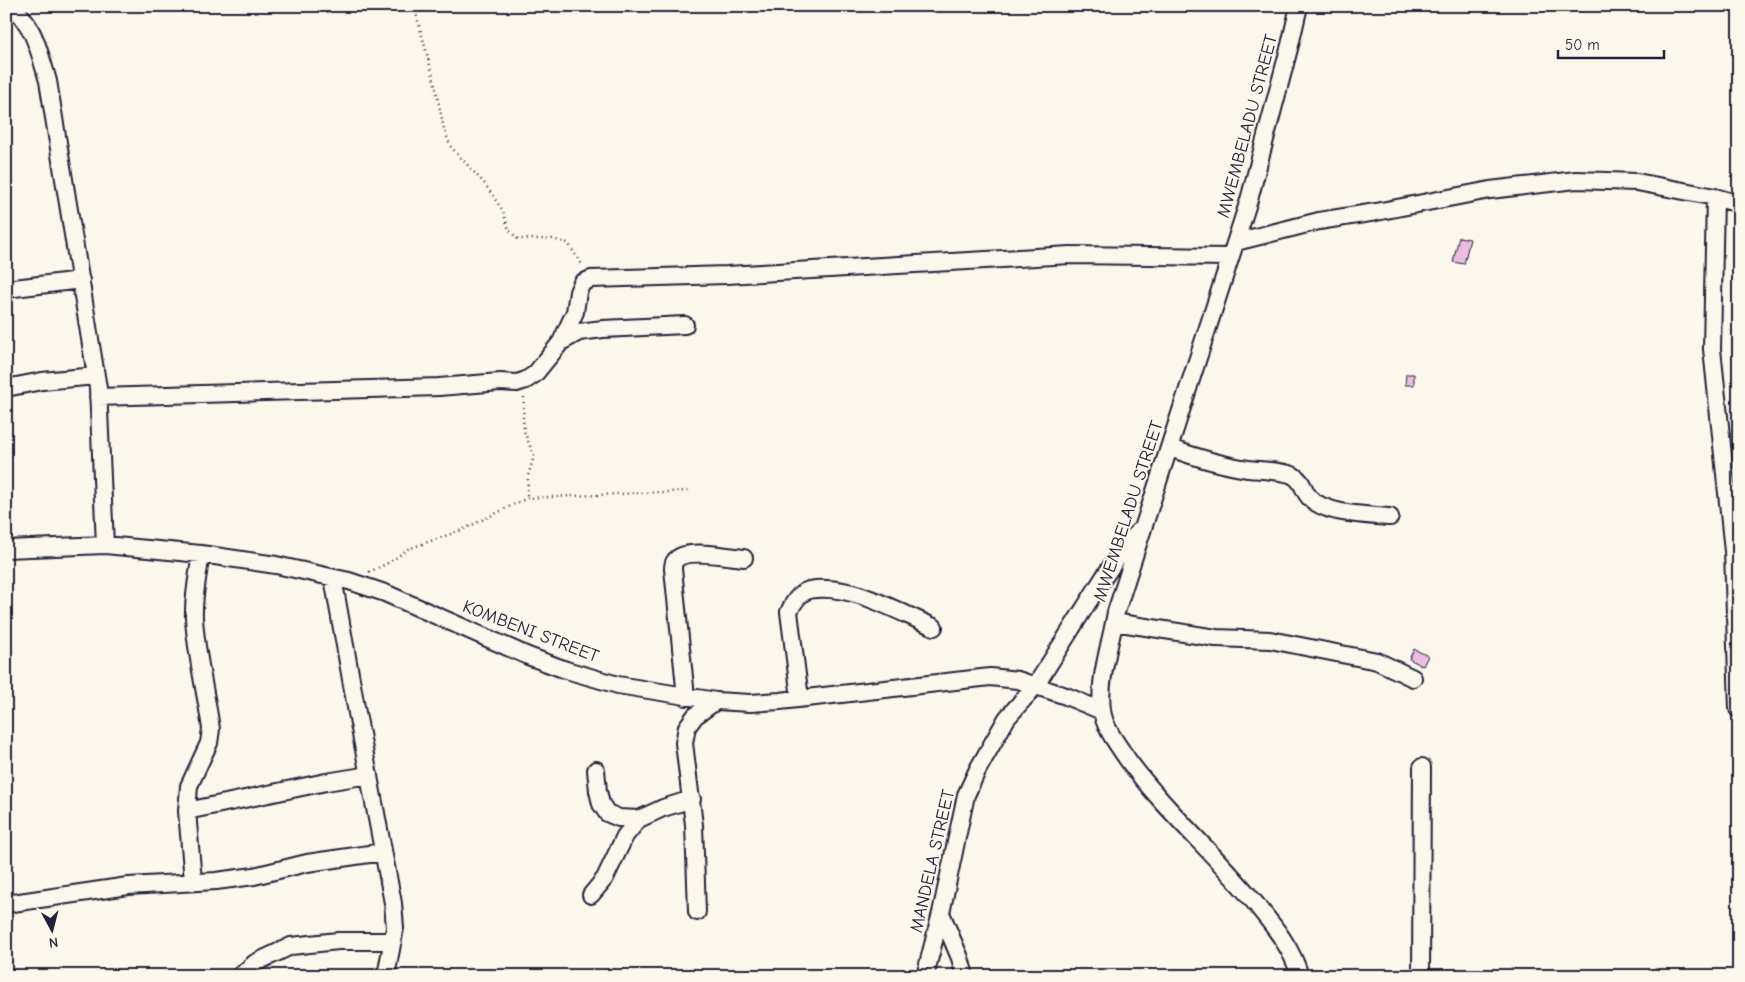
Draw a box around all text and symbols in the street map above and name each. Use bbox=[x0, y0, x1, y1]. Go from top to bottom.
scale bar bbox=[1558, 28, 1664, 60]
street label: MWEMBELADU STREET bbox=[1213, 32, 1282, 220]
text: 50 m bbox=[1565, 36, 1600, 54]
street label: MWEMBELADU STREET bbox=[1089, 417, 1168, 604]
street label: KOMBENI STREET bbox=[460, 596, 602, 667]
street label: MANDELA STREET bbox=[906, 787, 959, 935]
north arrow bbox=[28, 904, 78, 954]
text: N bbox=[48, 933, 59, 951]

